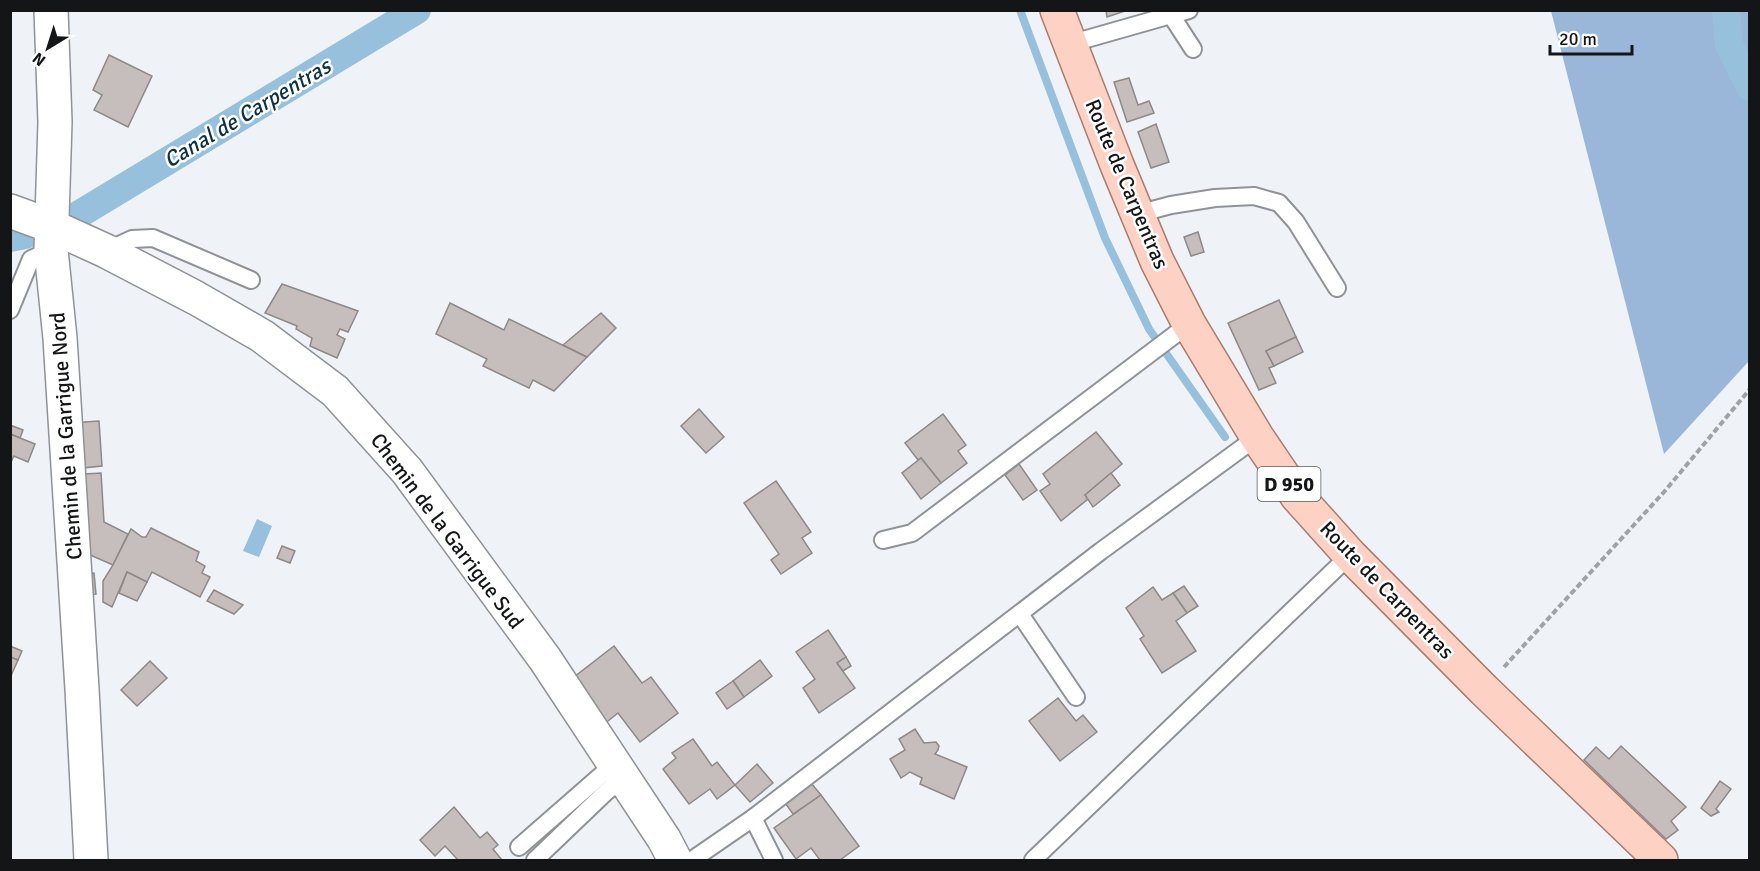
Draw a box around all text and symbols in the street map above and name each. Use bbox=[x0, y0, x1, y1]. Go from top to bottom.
north arrow bbox=[18, 18, 78, 78]
scale bar bbox=[1550, 18, 1632, 56]
text: 20 m bbox=[1559, 28, 1597, 50]
text: N bbox=[29, 48, 50, 70]
water label: Canal de Carpentras bbox=[159, 51, 337, 173]
street label: Route de Carpentras bbox=[1079, 95, 1175, 273]
street label: Chemin de la Garrigue Nord bbox=[44, 311, 88, 561]
street label: Chemin de la Garrigue Sud bbox=[365, 428, 529, 634]
road number: D 950 bbox=[1258, 467, 1320, 501]
street label: Route de Carpentras bbox=[1314, 515, 1460, 665]

